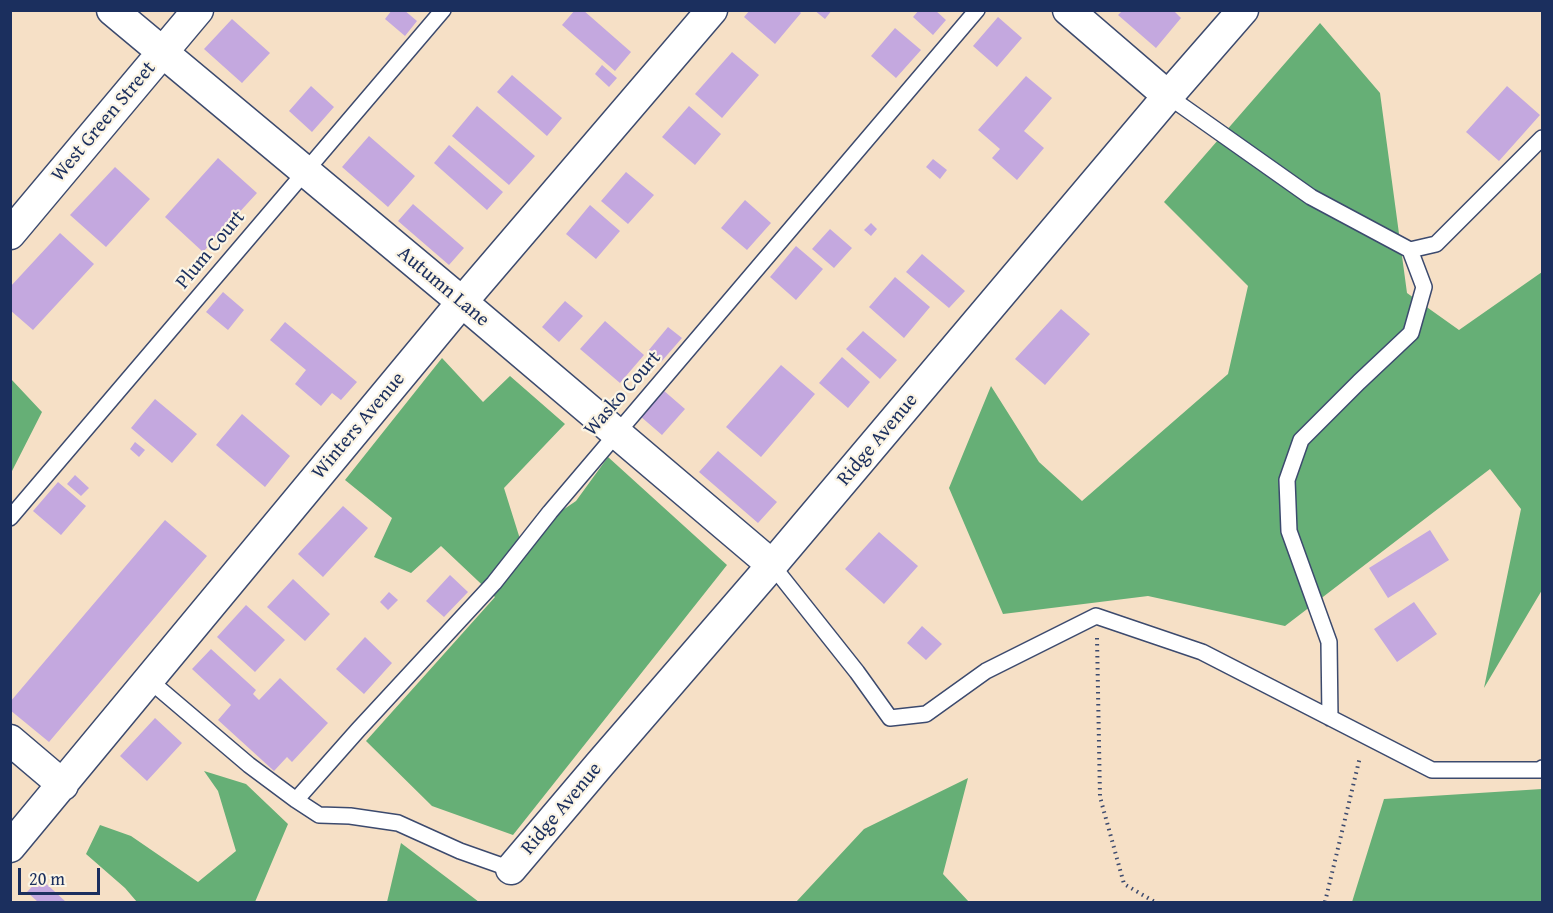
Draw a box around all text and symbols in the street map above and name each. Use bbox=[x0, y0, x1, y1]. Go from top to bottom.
street label: West Green Street bbox=[47, 57, 161, 187]
street label: Plum Court bbox=[171, 206, 251, 294]
street label: Autumn Lane bbox=[392, 242, 494, 332]
street label: Wasko Court bbox=[579, 346, 667, 442]
street label: Winters Avenue bbox=[307, 368, 411, 484]
street label: Ridge Avenue bbox=[832, 389, 924, 491]
street label: Ridge Avenue bbox=[516, 758, 608, 860]
scale bar bbox=[21, 856, 104, 894]
text: 20 m bbox=[29, 865, 65, 892]

